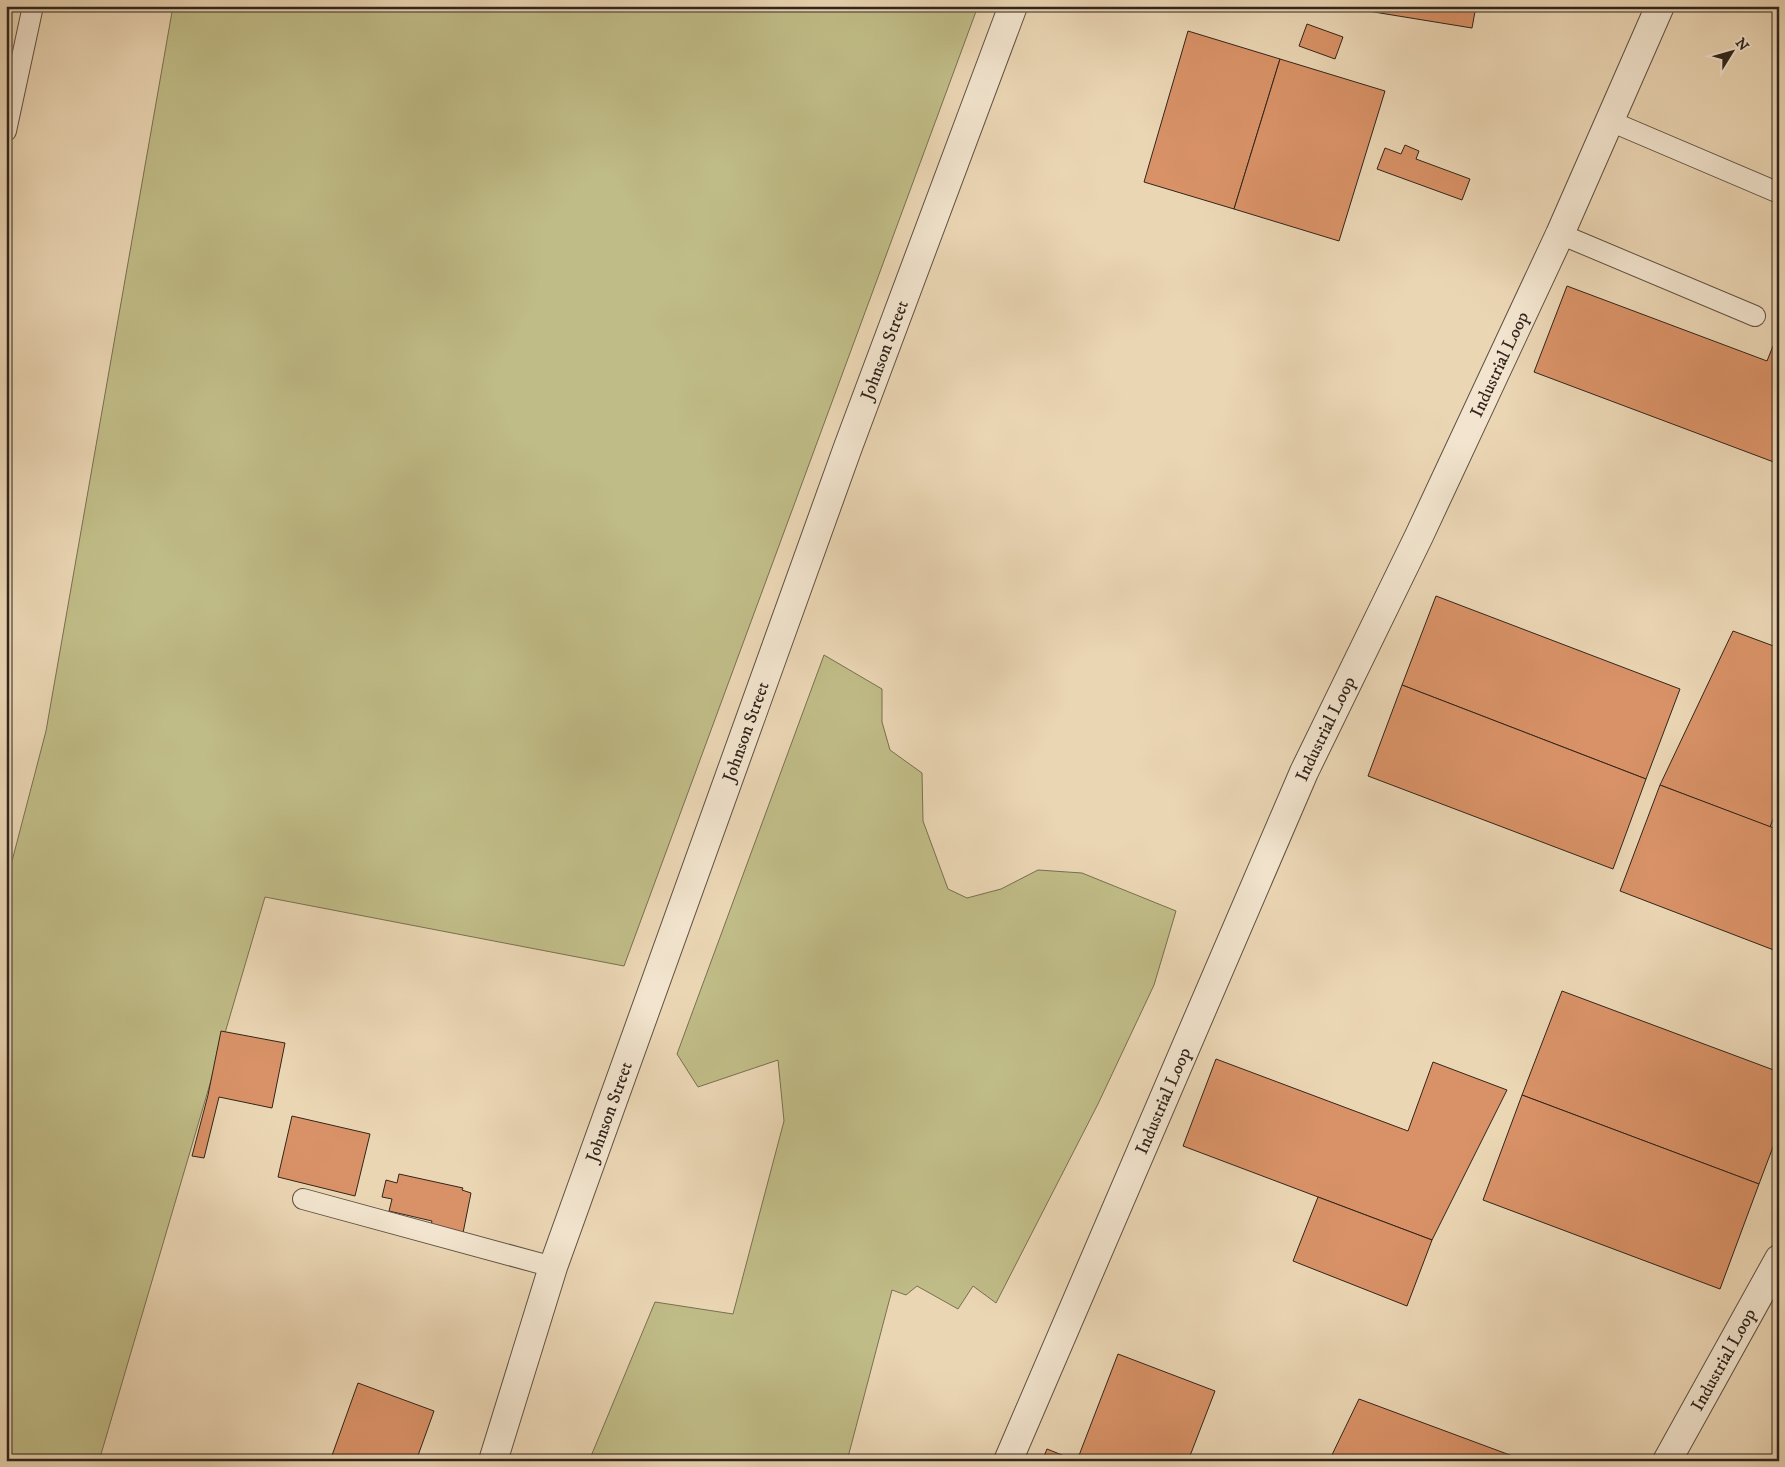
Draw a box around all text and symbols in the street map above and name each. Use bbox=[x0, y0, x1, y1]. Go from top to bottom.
north arrow bbox=[1708, 28, 1758, 78]
text: N bbox=[1731, 35, 1753, 55]
street label: Johnson Street bbox=[856, 297, 914, 405]
street label: Industrial Loop bbox=[1466, 308, 1534, 421]
street label: Industrial Loop bbox=[1291, 673, 1361, 785]
street label: Johnson Street bbox=[718, 679, 775, 787]
street label: Industrial Loop bbox=[1131, 1044, 1196, 1158]
street label: Johnson Street bbox=[581, 1059, 638, 1167]
street label: Industrial Loop bbox=[1687, 1305, 1761, 1415]

